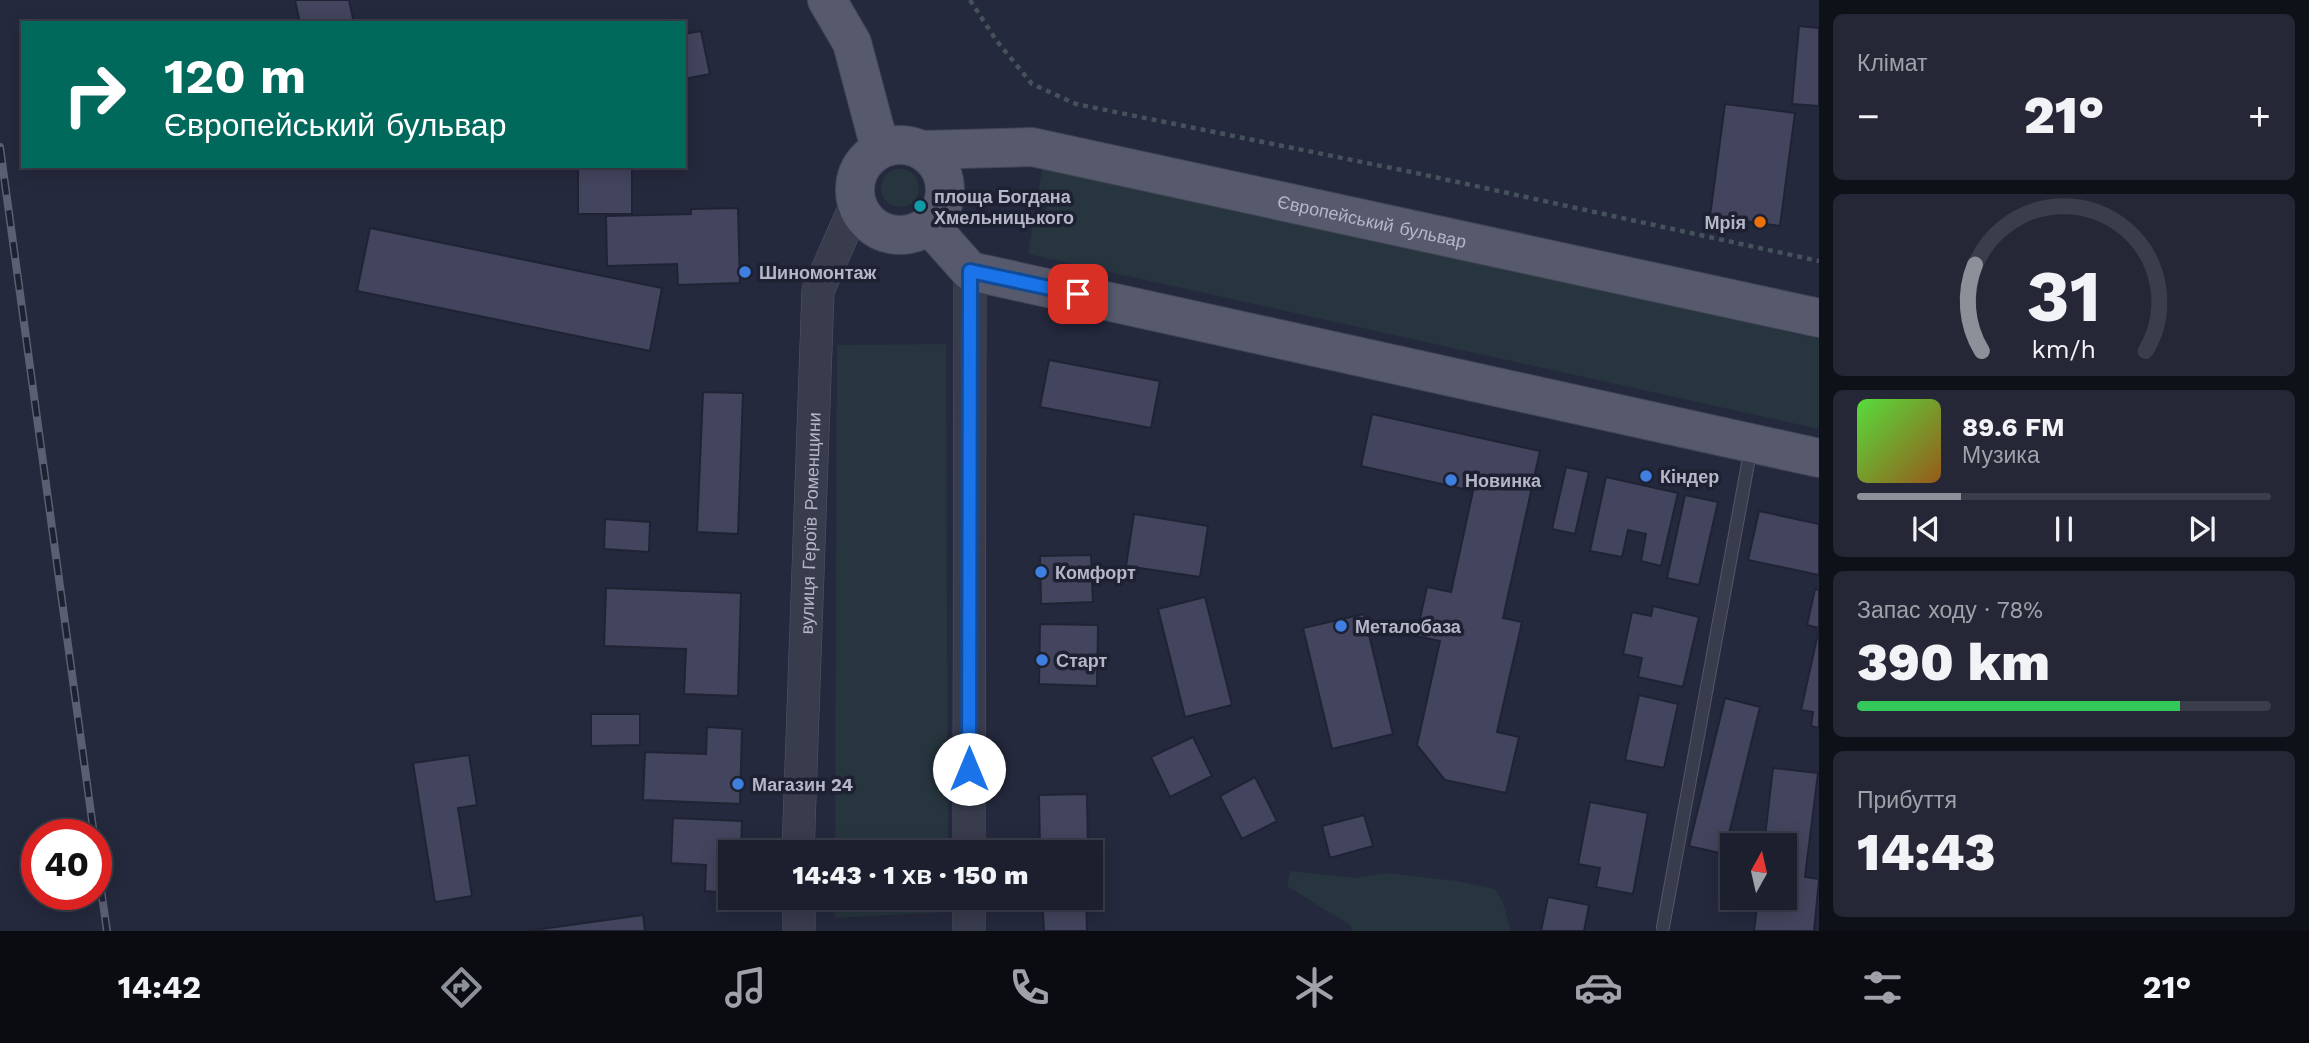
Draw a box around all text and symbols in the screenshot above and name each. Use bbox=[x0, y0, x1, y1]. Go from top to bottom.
text: 120 m bbox=[164, 47, 306, 105]
icon: right bbox=[49, 49, 140, 140]
text: Клімат bbox=[1857, 50, 1928, 77]
text: 21° bbox=[2024, 85, 2104, 146]
text: − bbox=[1857, 94, 1880, 138]
text: + bbox=[2248, 94, 2271, 138]
text: Європейський бульвар bbox=[164, 106, 506, 144]
place label: площа Богдана Хмельницького bbox=[934, 186, 1074, 228]
street label: Європейський бульвар bbox=[1276, 190, 1468, 252]
marker: площа Богдана Хмельницького bbox=[912, 198, 928, 214]
place label: Мрія bbox=[1705, 212, 1746, 233]
marker: Мрія bbox=[1752, 214, 1768, 230]
text: 31 bbox=[2027, 254, 2101, 340]
place label: Шиномонтаж bbox=[759, 262, 877, 283]
marker: Шиномонтаж bbox=[737, 264, 753, 280]
pin bbox=[1048, 264, 1108, 324]
icon: arrive bbox=[1059, 275, 1097, 313]
text: km/h bbox=[2032, 335, 2096, 364]
street label: вулиця Героїв Роменщини bbox=[795, 412, 824, 635]
text: 89.6 FM bbox=[1962, 412, 2065, 442]
text: Музика bbox=[1962, 442, 2040, 469]
place label: Кіндер bbox=[1660, 466, 1719, 487]
marker: Кіндер bbox=[1638, 468, 1654, 484]
place label: Новинка bbox=[1465, 470, 1542, 491]
marker: Новинка bbox=[1443, 472, 1459, 488]
icon: previous bbox=[1907, 510, 1945, 548]
icon: pause bbox=[2045, 510, 2083, 548]
icon: next bbox=[2183, 510, 2221, 548]
place label: Комфорт bbox=[1055, 562, 1136, 583]
marker: Комфорт bbox=[1033, 564, 1049, 580]
text: Запас ходу · 78% bbox=[1857, 597, 2043, 624]
place label: Металобаза bbox=[1355, 616, 1462, 637]
marker: Металобаза bbox=[1333, 618, 1349, 634]
text: 390 km bbox=[1857, 632, 2050, 693]
place label: Старт bbox=[1056, 650, 1108, 671]
marker: Старт bbox=[1034, 652, 1050, 668]
position arrow bbox=[932, 732, 1006, 806]
place label: Магазин 24 bbox=[752, 774, 853, 795]
marker: Магазин 24 bbox=[730, 776, 746, 792]
text: Прибуття bbox=[1857, 787, 1957, 814]
speed limit sign: 40 bbox=[21, 819, 112, 910]
text: 14:43 bbox=[1857, 822, 1996, 883]
north arrow bbox=[1720, 833, 1797, 910]
map controls bbox=[1720, 833, 1797, 910]
text: 14:43 · 1 хв · 150 m bbox=[793, 860, 1028, 890]
icon: directions bbox=[437, 963, 486, 1012]
icon: music bbox=[721, 963, 770, 1012]
icon: phone bbox=[1005, 963, 1054, 1012]
icon: climate bbox=[1290, 963, 1339, 1012]
icon: car bbox=[1574, 963, 1623, 1012]
icon: filters bbox=[1858, 963, 1907, 1012]
text: 14:42 bbox=[118, 968, 201, 1006]
text: 21° bbox=[2143, 968, 2191, 1006]

